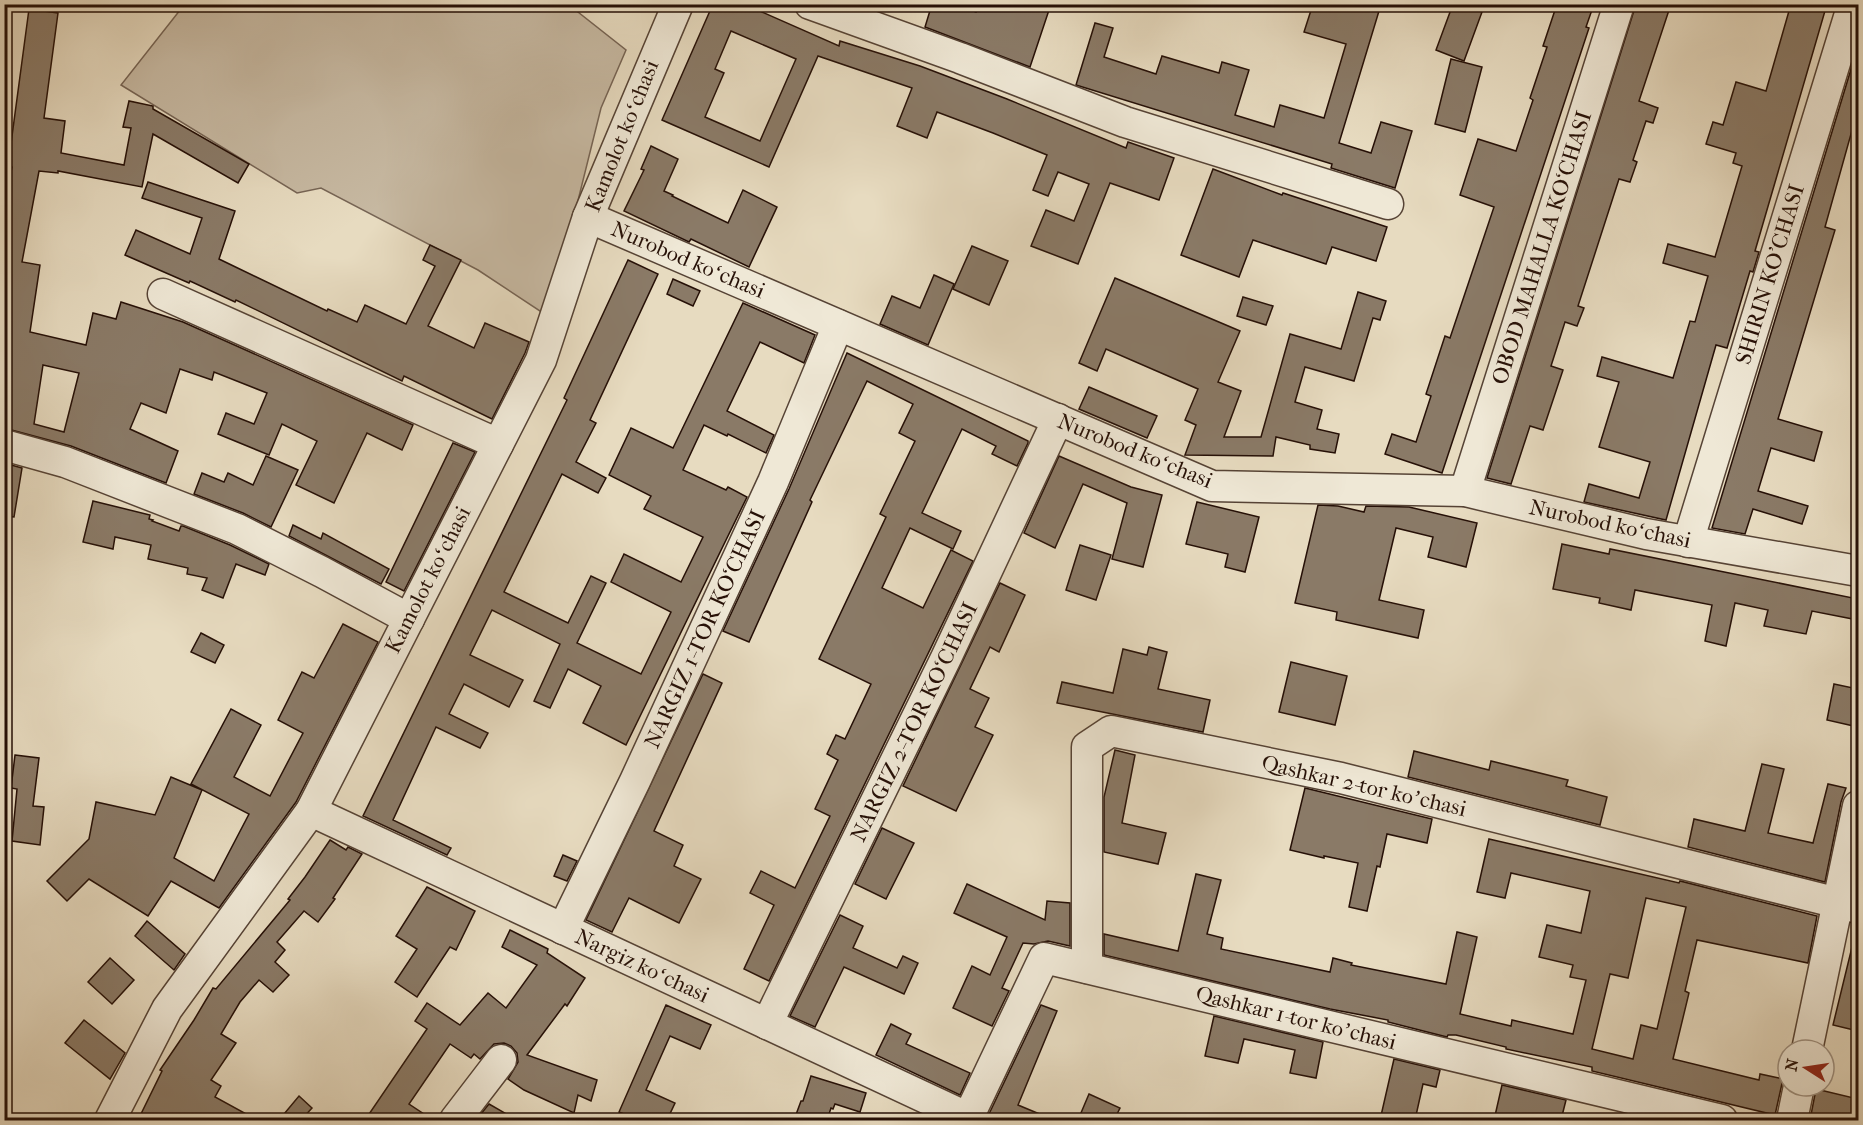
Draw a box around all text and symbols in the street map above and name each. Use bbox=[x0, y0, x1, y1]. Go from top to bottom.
street label: Kamolot koʻchasi bbox=[580, 56, 664, 216]
street label: OBOD MAHALLA KO‘CHASI bbox=[1486, 107, 1597, 388]
street label: SHIRIN KO'CHASI bbox=[1730, 181, 1810, 368]
street label: Nurobod koʻchasi bbox=[607, 216, 769, 304]
street label: Nurobod koʻchasi bbox=[1054, 408, 1217, 494]
street label: Nurobod koʻchasi bbox=[1527, 494, 1694, 554]
street label: Kamolot koʻchasi bbox=[380, 502, 476, 658]
street label: NARGIZ 1-TOR KO‘CHASI bbox=[639, 505, 771, 752]
street label: NARGIZ 2-TOR KO‘CHASI bbox=[845, 598, 983, 846]
street label: Qashkar 2-tor koʼchasi bbox=[1259, 750, 1469, 822]
street label: Nargiz koʻchasi bbox=[571, 924, 714, 1009]
street label: Qashkar 1-tor koʼchasi bbox=[1193, 980, 1399, 1056]
north arrow bbox=[1776, 1038, 1836, 1098]
text: N bbox=[1781, 1056, 1803, 1073]

